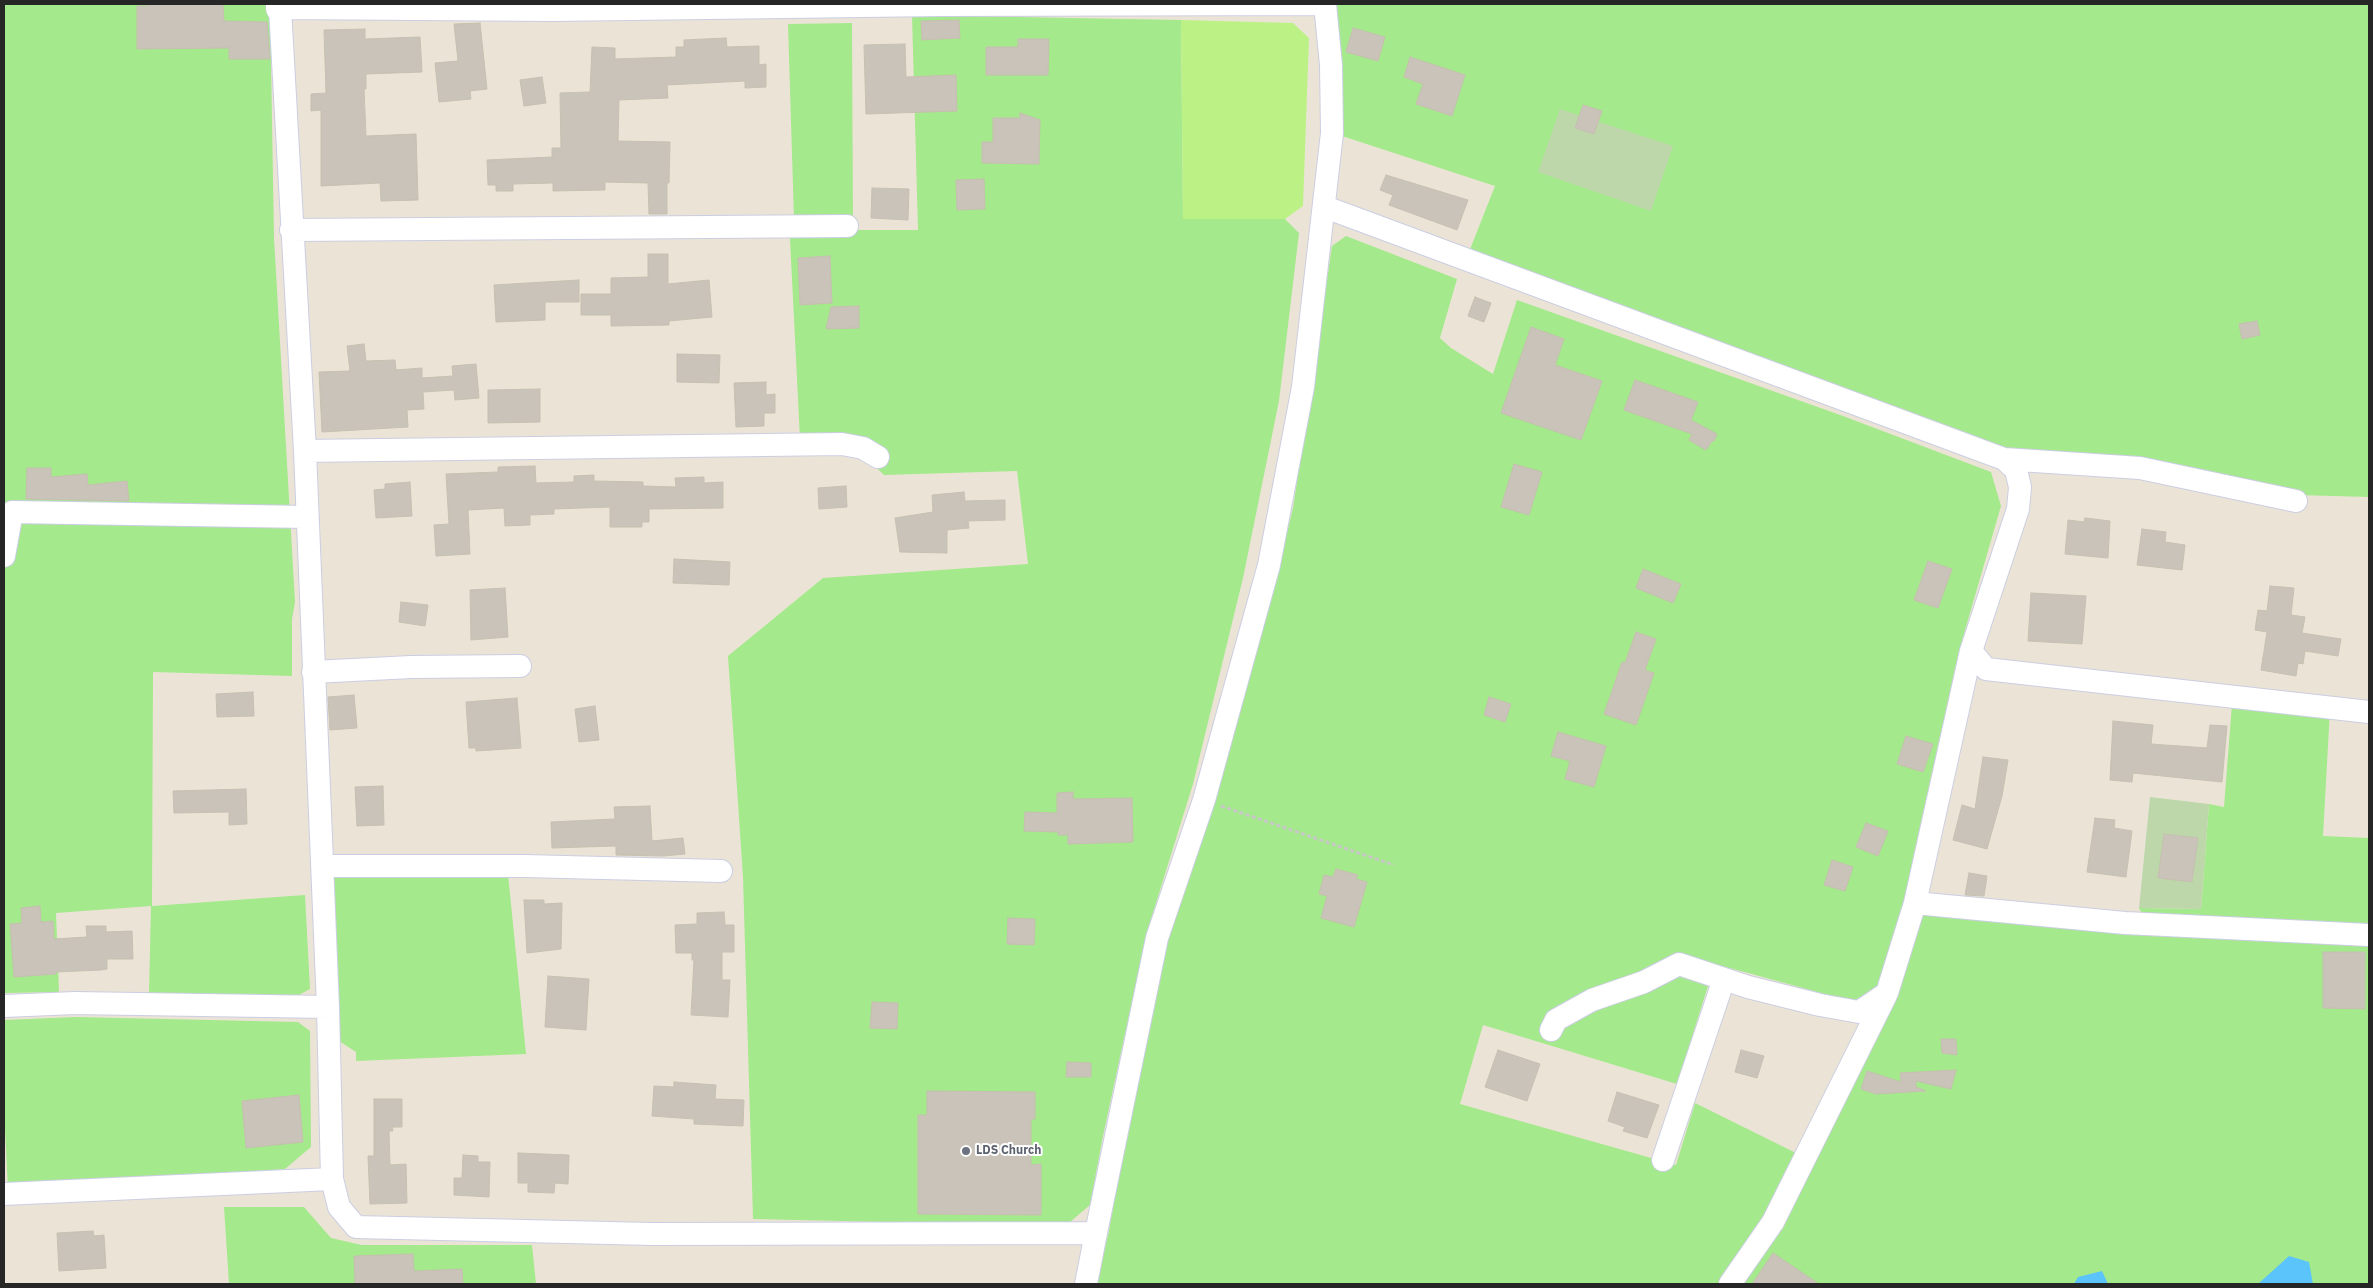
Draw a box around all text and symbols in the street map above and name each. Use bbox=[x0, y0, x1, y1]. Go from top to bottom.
place label: LDS Church bbox=[976, 1144, 1041, 1158]
marker: LDS Church bbox=[960, 1145, 972, 1157]

